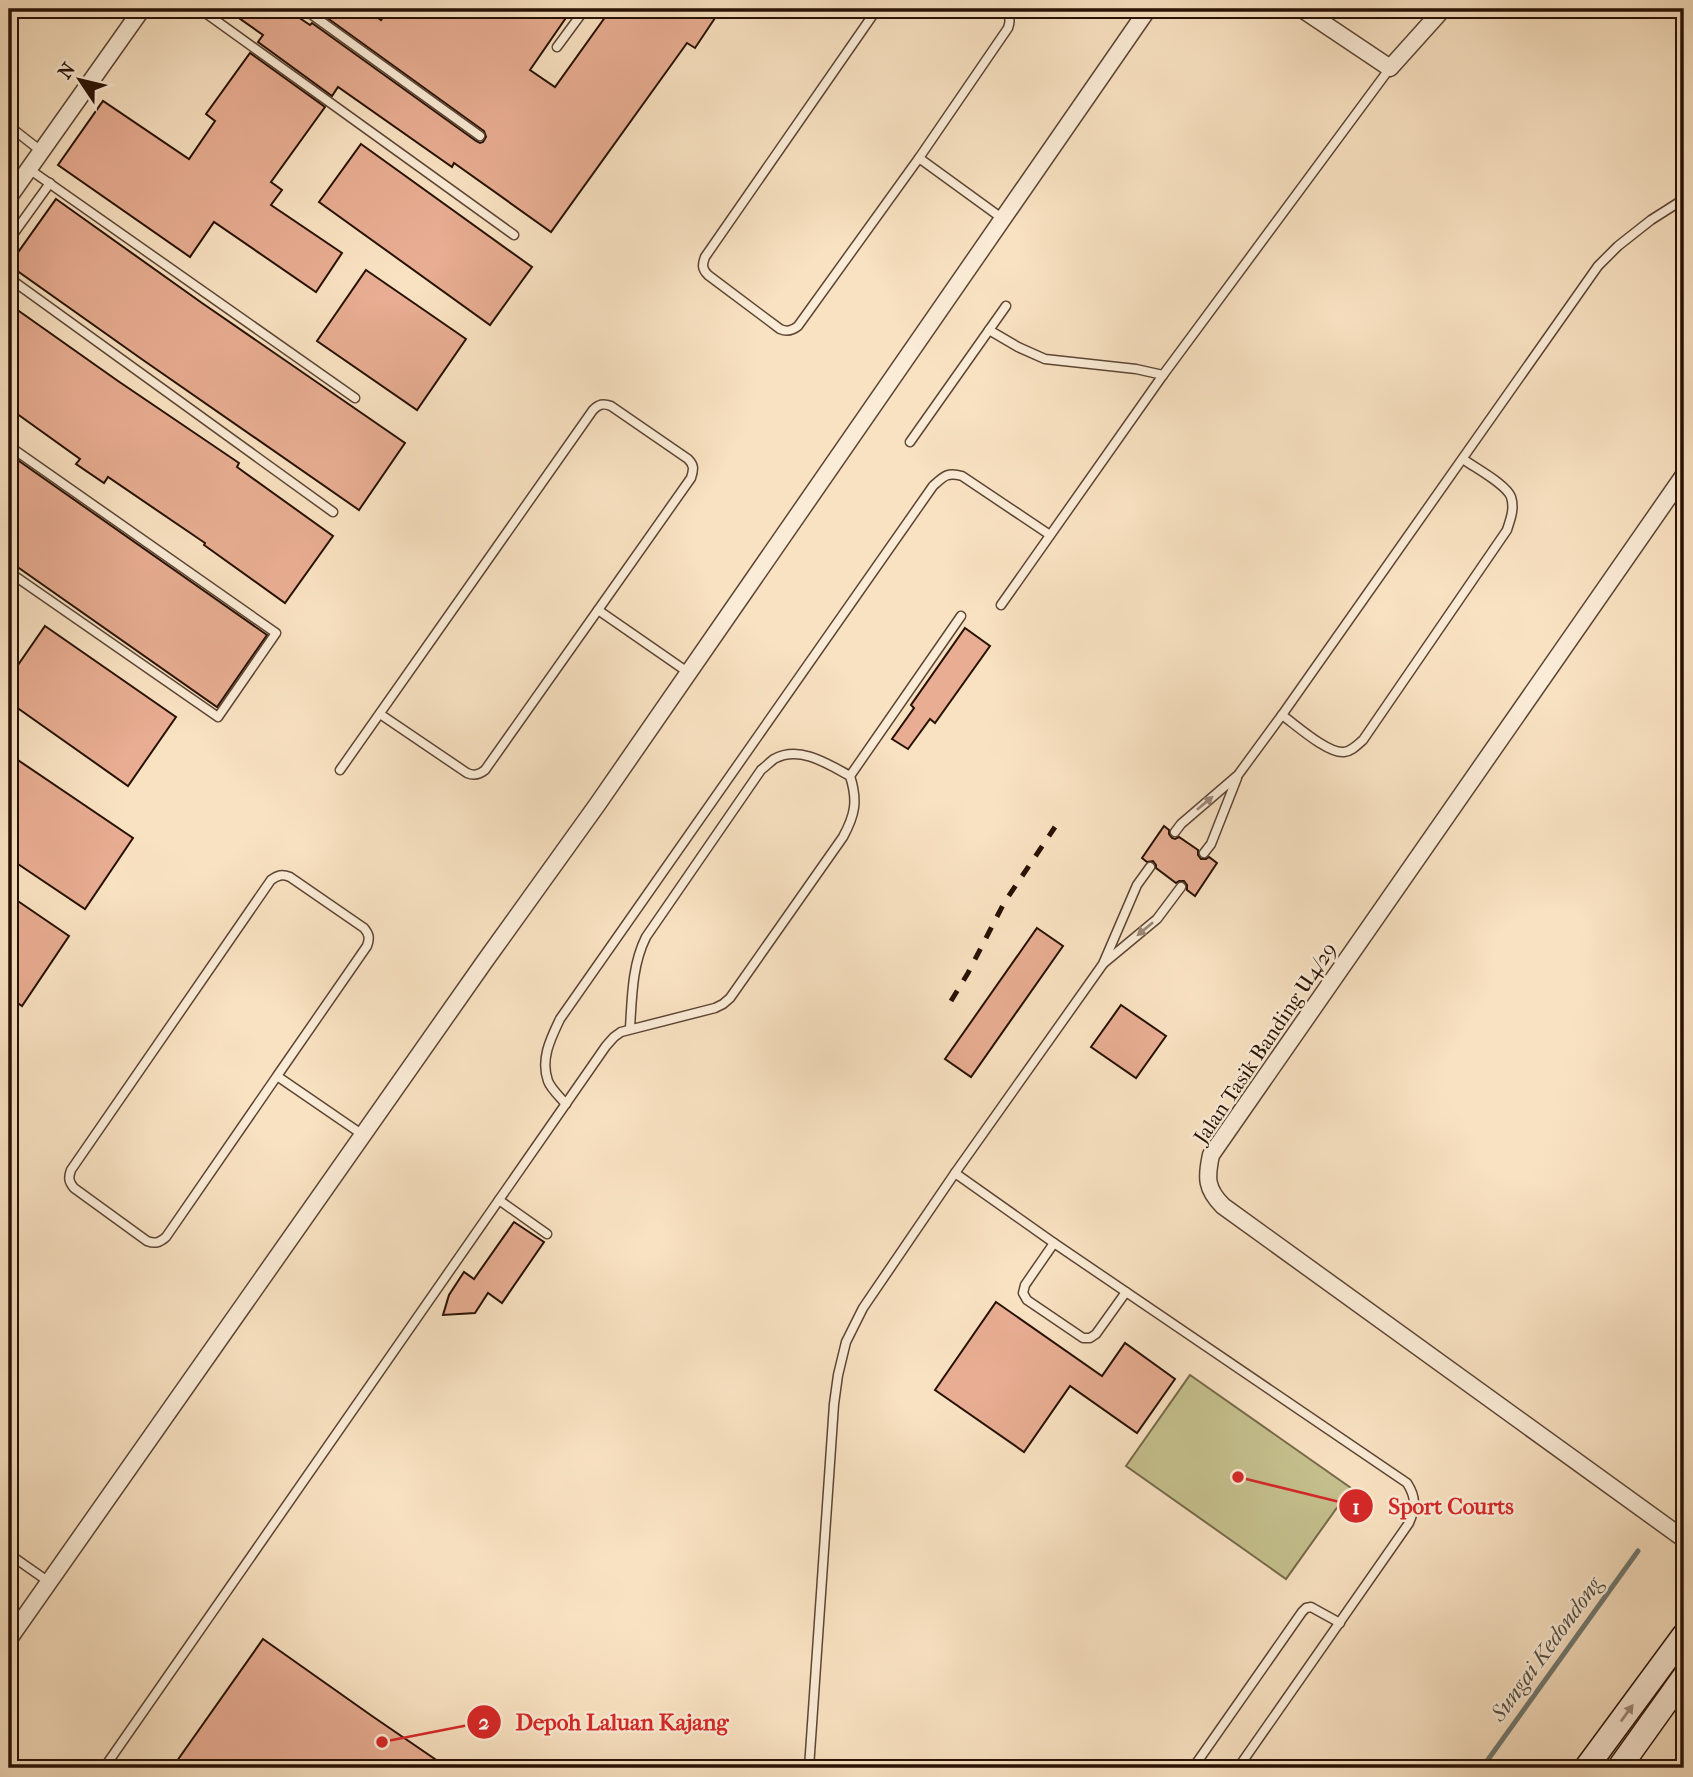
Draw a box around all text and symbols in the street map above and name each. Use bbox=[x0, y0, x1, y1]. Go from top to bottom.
north arrow bbox=[46, 46, 116, 116]
text: N bbox=[54, 58, 80, 83]
one-way arrow bbox=[1197, 796, 1214, 811]
one-way arrow bbox=[1137, 921, 1154, 936]
street label: Jalan Tasik Banding U4/29 bbox=[1188, 938, 1341, 1150]
callout: Sport Courts bbox=[1339, 1484, 1527, 1528]
text: Sport Courts bbox=[1388, 1493, 1514, 1520]
text: 1 bbox=[1352, 1495, 1360, 1519]
water label: Sungai Kedondong bbox=[1484, 1571, 1608, 1727]
callout: Depoh Laluan Kajang bbox=[467, 1700, 743, 1744]
one-way arrow bbox=[1620, 1704, 1634, 1722]
text: Depoh Laluan Kajang bbox=[515, 1709, 729, 1736]
text: 2 bbox=[479, 1710, 490, 1734]

